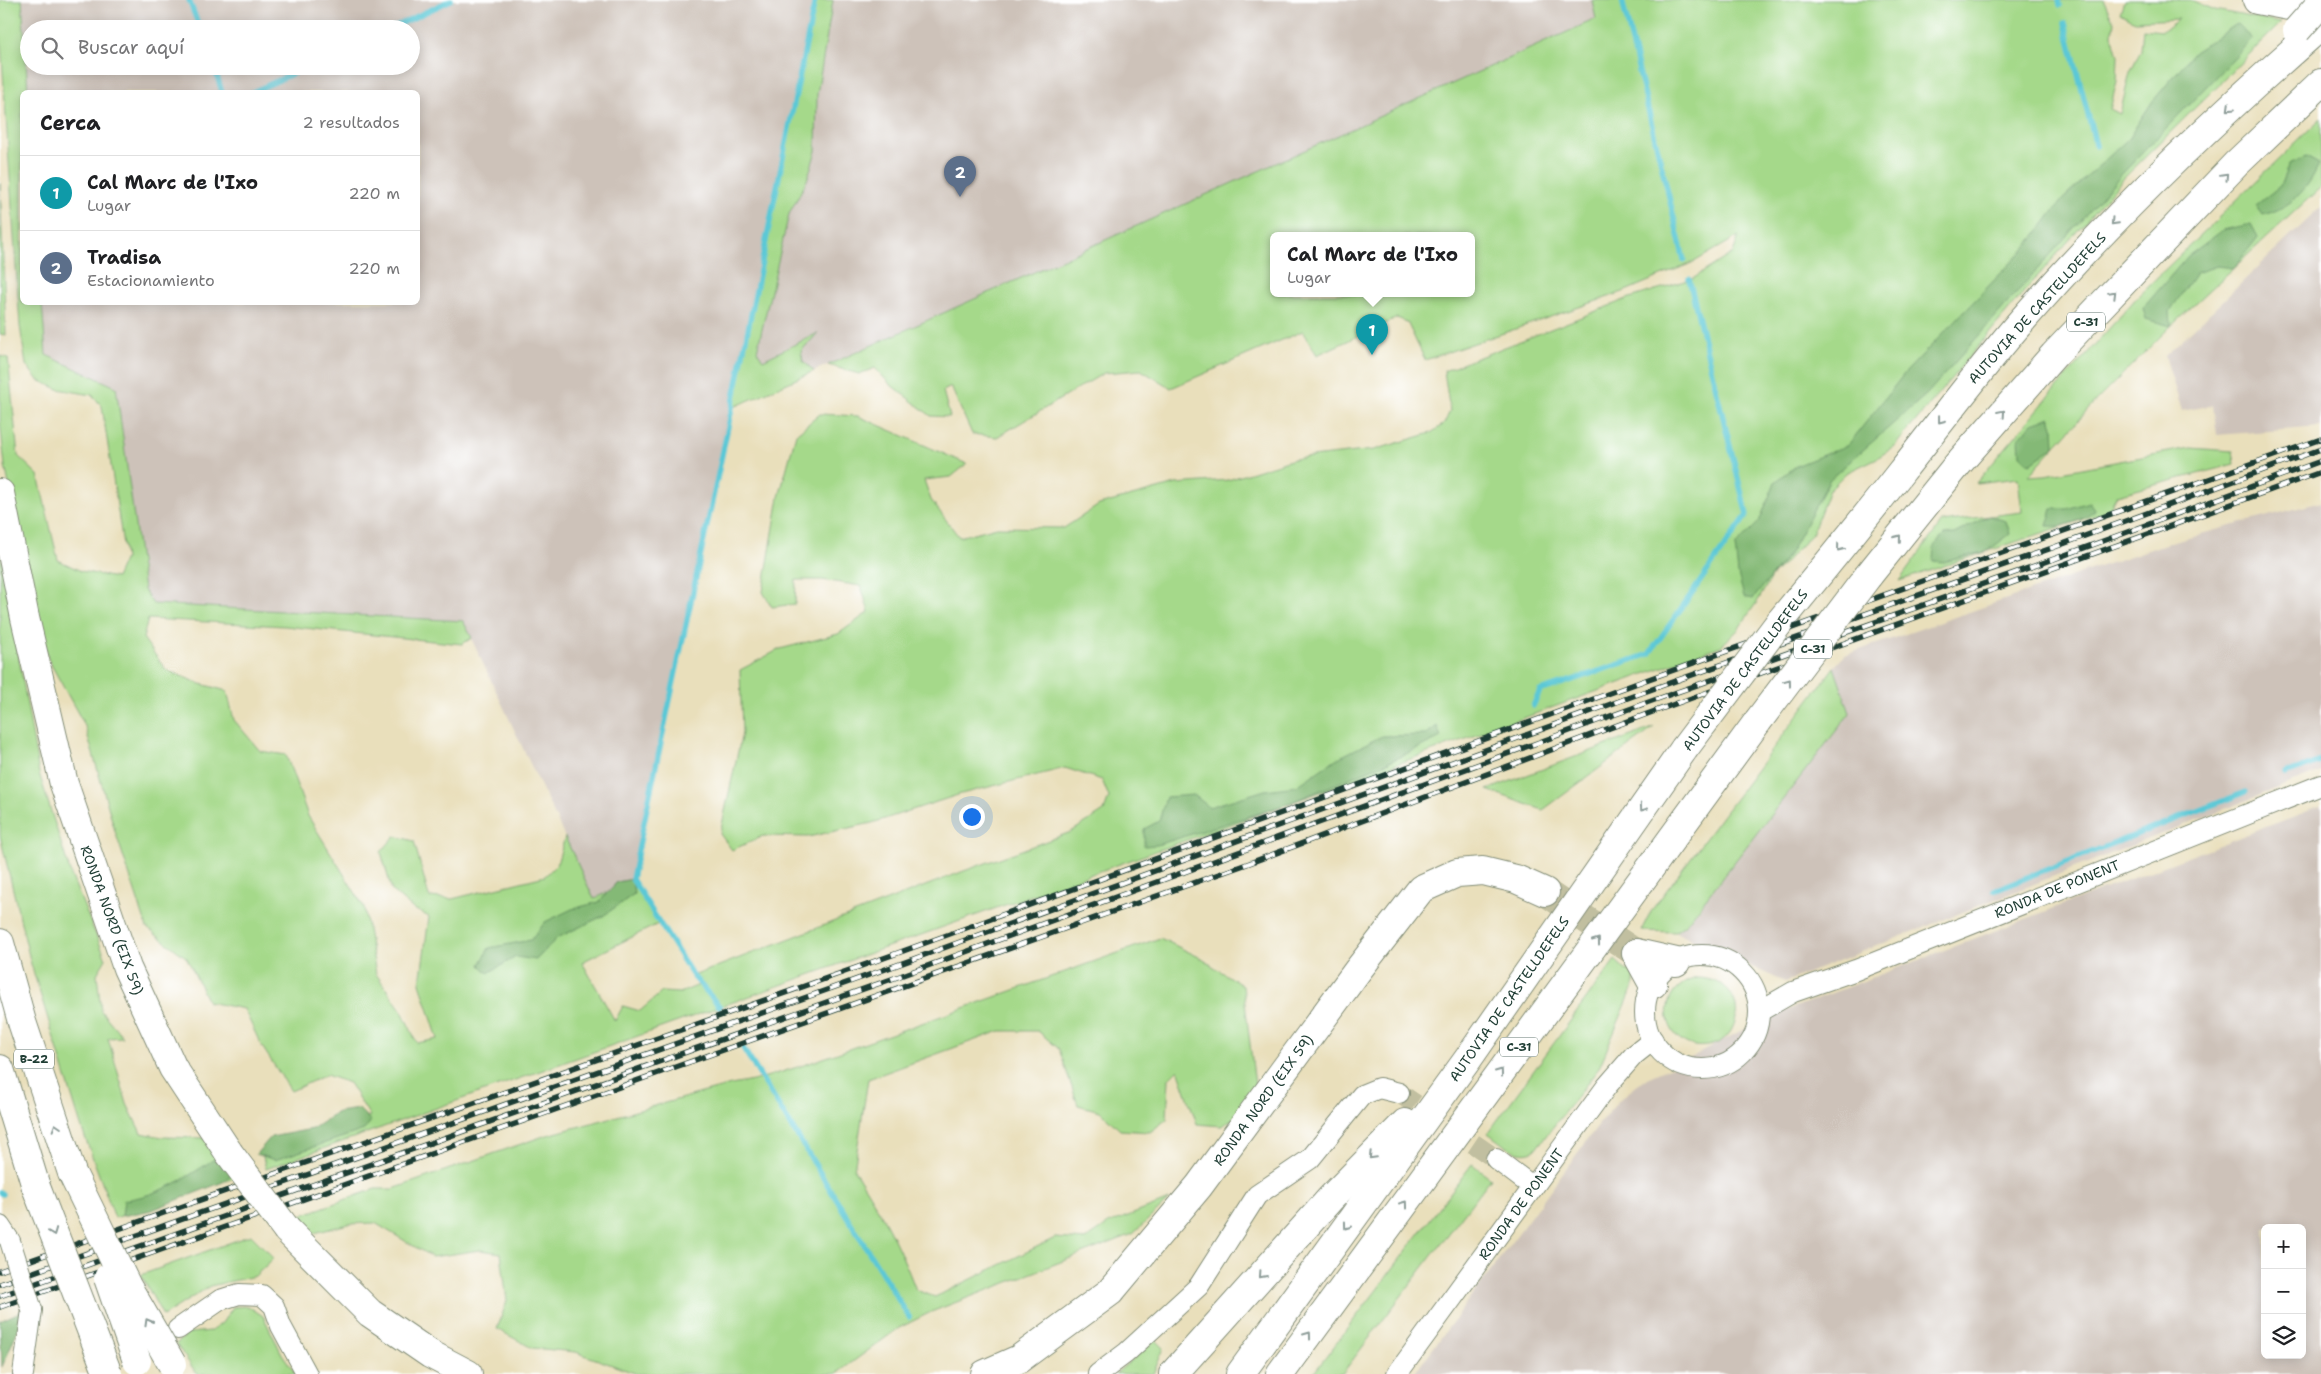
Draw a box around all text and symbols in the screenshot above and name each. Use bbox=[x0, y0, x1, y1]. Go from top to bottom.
search box bbox=[20, 20, 420, 75]
icon: search bbox=[38, 34, 66, 62]
text: Buscar aquí bbox=[78, 35, 184, 60]
one-way arrow bbox=[2226, 102, 2235, 111]
text: Cerca bbox=[40, 109, 101, 137]
text: 2 resultados bbox=[302, 112, 400, 133]
pin: 2 bbox=[944, 156, 976, 197]
text: Cal Marc de l'Ixo bbox=[87, 170, 258, 195]
one-way arrow bbox=[2219, 173, 2228, 182]
text: 1 bbox=[52, 183, 60, 204]
text: 220 m bbox=[348, 183, 400, 204]
text: Lugar bbox=[87, 195, 131, 216]
one-way arrow bbox=[2111, 217, 2120, 226]
street label: AUTOVIA DE CASTELLDEFELS bbox=[1964, 228, 2110, 387]
popup bbox=[1270, 232, 1475, 297]
text: Cal Marc de l'Ixo bbox=[1287, 242, 1458, 267]
text: Tradisa bbox=[87, 245, 161, 270]
text: 2 bbox=[50, 258, 62, 279]
text: 220 m bbox=[348, 258, 400, 279]
text: Lugar bbox=[1287, 267, 1331, 288]
text: Estacionamiento bbox=[87, 270, 215, 291]
one-way arrow bbox=[2107, 291, 2116, 300]
road number: C-31 bbox=[2067, 313, 2105, 332]
pin: 1 bbox=[1356, 314, 1388, 355]
one-way arrow bbox=[1996, 409, 2005, 418]
one-way arrow bbox=[1938, 414, 1947, 424]
one-way arrow bbox=[1893, 535, 1901, 544]
one-way arrow bbox=[1837, 542, 1846, 551]
street label: AUTOVIA DE CASTELLDEFELS bbox=[1678, 585, 1812, 754]
road number: C-31 bbox=[1794, 640, 1832, 659]
one-way arrow bbox=[1782, 679, 1790, 688]
one-way arrow bbox=[1640, 803, 1649, 812]
your location bbox=[959, 804, 985, 830]
street label: RONDA NORD (EIX 59) bbox=[77, 843, 147, 997]
street label: RONDA DE PONENT bbox=[1992, 856, 2123, 922]
street label: AUTOVIA DE CASTELLDEFELS bbox=[1445, 913, 1573, 1085]
one-way arrow bbox=[1591, 938, 1599, 947]
street label: RONDA NORD (EIX 59) bbox=[1209, 1031, 1317, 1169]
road number: C-31 bbox=[1500, 1038, 1538, 1056]
road number: B-22 bbox=[14, 1050, 54, 1068]
one-way arrow bbox=[1494, 1068, 1503, 1078]
one-way arrow bbox=[52, 1123, 62, 1132]
street label: RONDA DE PONENT bbox=[1475, 1144, 1568, 1263]
one-way arrow bbox=[1369, 1150, 1378, 1159]
one-way arrow bbox=[1398, 1200, 1408, 1209]
one-way arrow bbox=[1344, 1220, 1353, 1230]
map controls bbox=[2261, 1224, 2306, 1359]
button: + bbox=[2261, 1224, 2306, 1269]
one-way arrow bbox=[47, 1227, 57, 1236]
button: − bbox=[2261, 1269, 2306, 1314]
one-way arrow bbox=[1258, 1270, 1267, 1279]
button: layers bbox=[2261, 1314, 2306, 1359]
one-way arrow bbox=[144, 1319, 154, 1328]
one-way arrow bbox=[1303, 1332, 1311, 1341]

